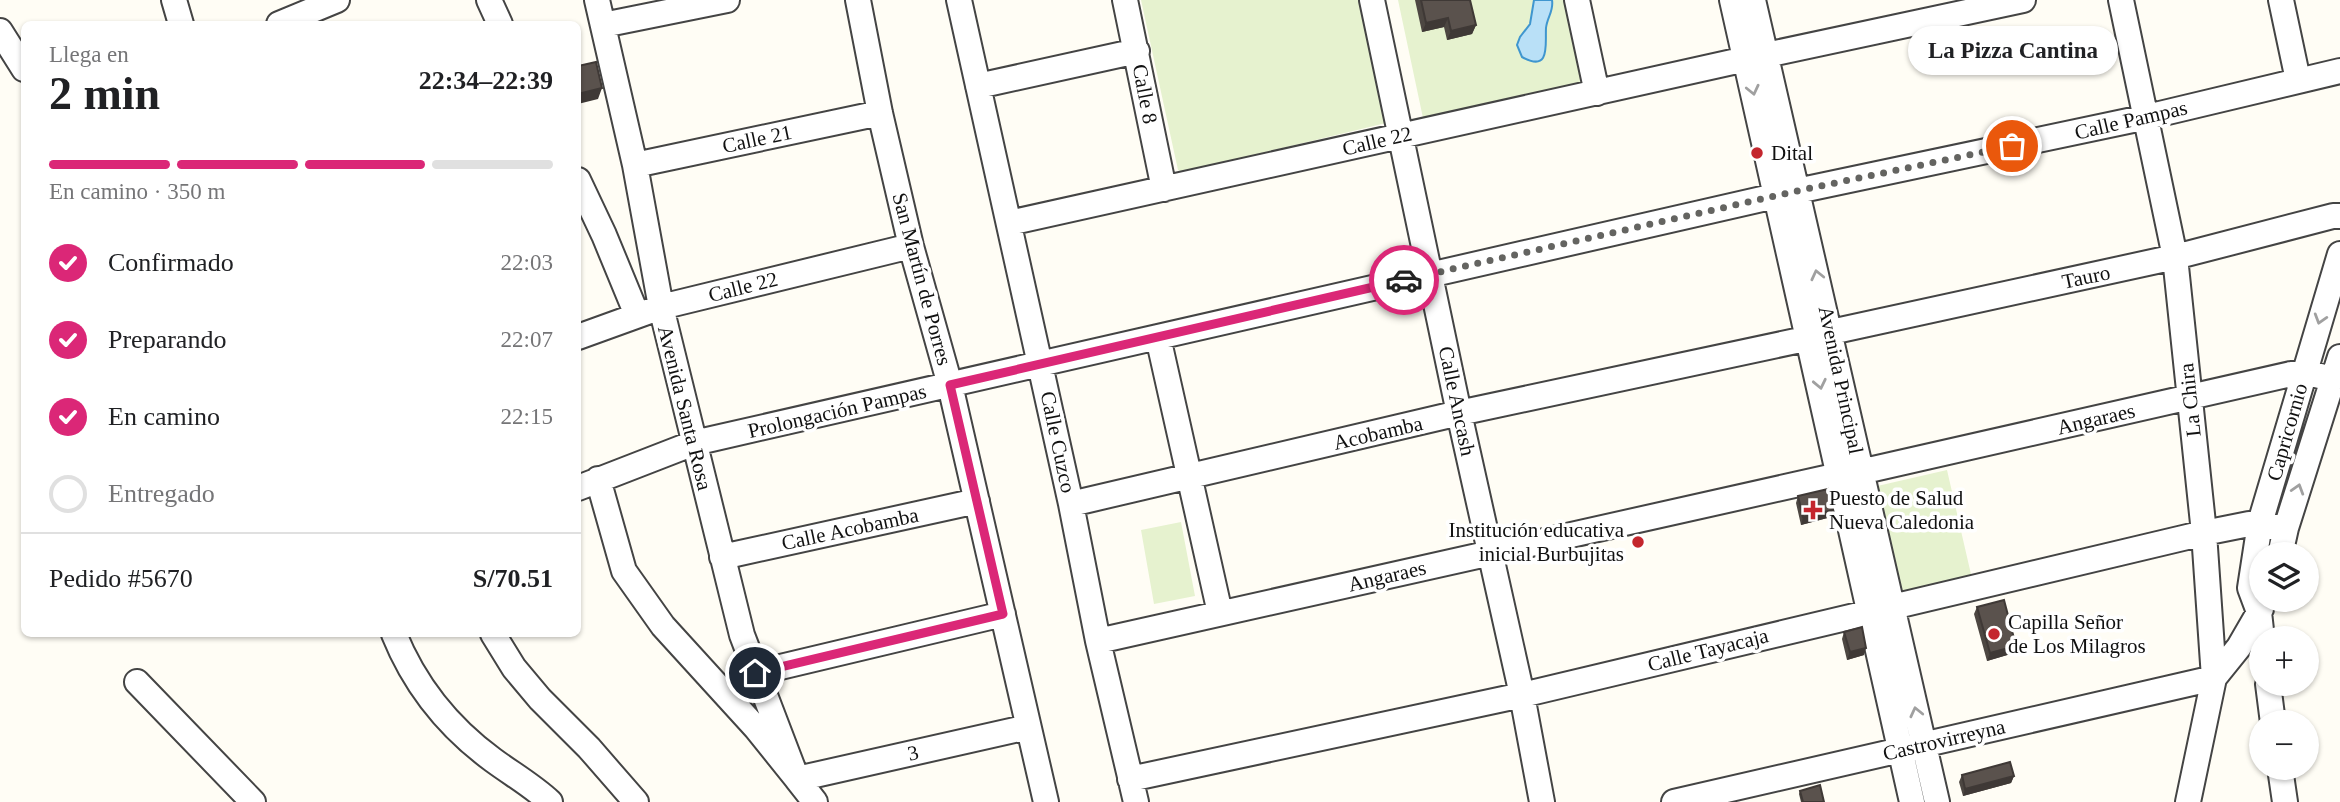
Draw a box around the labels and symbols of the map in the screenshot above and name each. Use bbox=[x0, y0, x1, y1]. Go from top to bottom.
callout: La Pizza Cantina bbox=[1907, 27, 2117, 76]
street label: Calle 8 bbox=[1127, 62, 1163, 126]
one-way arrow bbox=[1745, 84, 1759, 96]
street label: Calle Pampas bbox=[2072, 95, 2190, 145]
pin bbox=[1982, 116, 2042, 176]
street label: Calle 21 bbox=[720, 120, 794, 158]
street label: Calle 22 bbox=[1340, 121, 1414, 161]
place label: Dital bbox=[1771, 141, 1813, 165]
marker: Dital bbox=[1749, 145, 1765, 161]
street label: San Martín de Porres bbox=[887, 190, 957, 368]
courier bbox=[1369, 245, 1439, 315]
street label: Tauro bbox=[2060, 260, 2112, 294]
street label: Calle 22 bbox=[706, 267, 780, 307]
one-way arrow bbox=[1811, 269, 1825, 281]
street label: Avenida Principal bbox=[1814, 304, 1868, 456]
one-way arrow bbox=[2314, 313, 2329, 325]
street label: Avenida Santa Rosa bbox=[653, 323, 717, 493]
street label: Calle Ancash bbox=[1434, 344, 1480, 458]
street label: La Chira bbox=[2174, 361, 2206, 438]
one-way arrow bbox=[1811, 378, 1826, 390]
street label: Prolongación Pampas bbox=[745, 379, 929, 443]
street label: Capricornio bbox=[2262, 380, 2312, 484]
street label: Calle Cuzco bbox=[1036, 389, 1080, 495]
street label: Angaraes bbox=[2055, 398, 2137, 440]
street label: Acobamba bbox=[1331, 411, 1426, 455]
one-way arrow bbox=[2290, 483, 2304, 496]
place label: Puesto de Salud Nueva Caledonia bbox=[1829, 486, 1975, 534]
marker: Puesto de Salud Nueva Caledonia bbox=[1803, 500, 1823, 520]
street label: Calle Acobamba bbox=[779, 503, 921, 555]
place label: Institución educativa inicial Burbujitas bbox=[1448, 518, 1625, 566]
marker: Institución educativa inicial Burbujitas bbox=[1630, 534, 1646, 550]
street label: Angaraes bbox=[1346, 555, 1428, 597]
place label: Capilla Señor de Los Milagros bbox=[2008, 610, 2146, 658]
street label: Calle Tayacaja bbox=[1645, 623, 1771, 677]
marker: Capilla Señor de Los Milagros bbox=[1986, 626, 2002, 642]
pin bbox=[725, 643, 785, 703]
one-way arrow bbox=[1910, 706, 1924, 718]
street label: Castrovirreyna bbox=[1881, 714, 2008, 766]
street label: 3 bbox=[905, 740, 921, 766]

